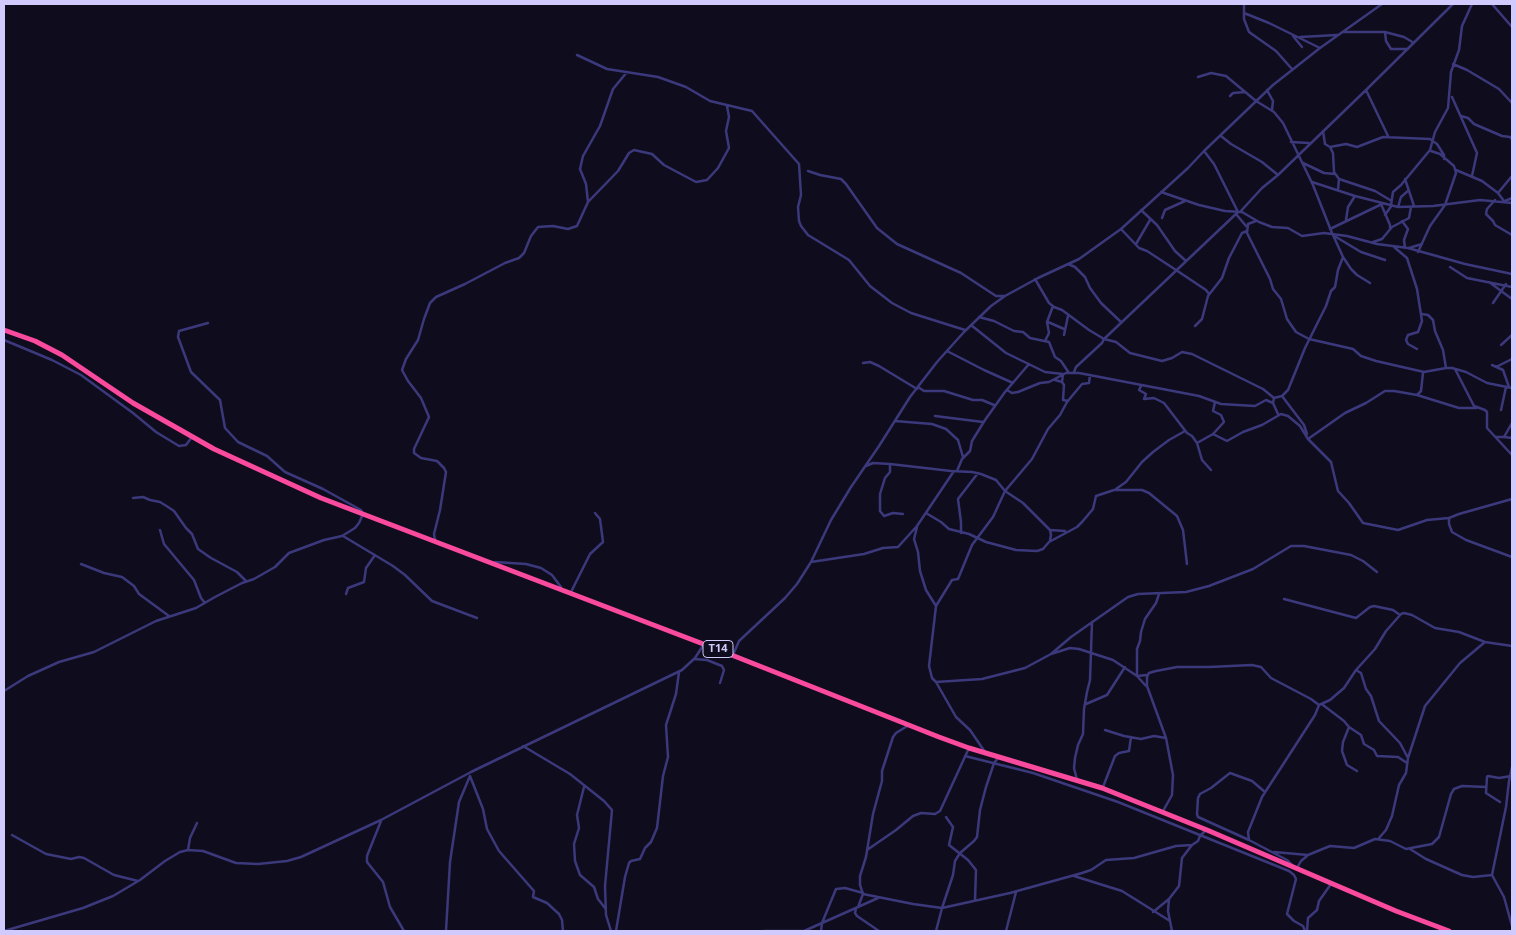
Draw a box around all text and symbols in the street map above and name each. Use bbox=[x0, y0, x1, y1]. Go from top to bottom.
road number: T14 bbox=[703, 641, 733, 658]

